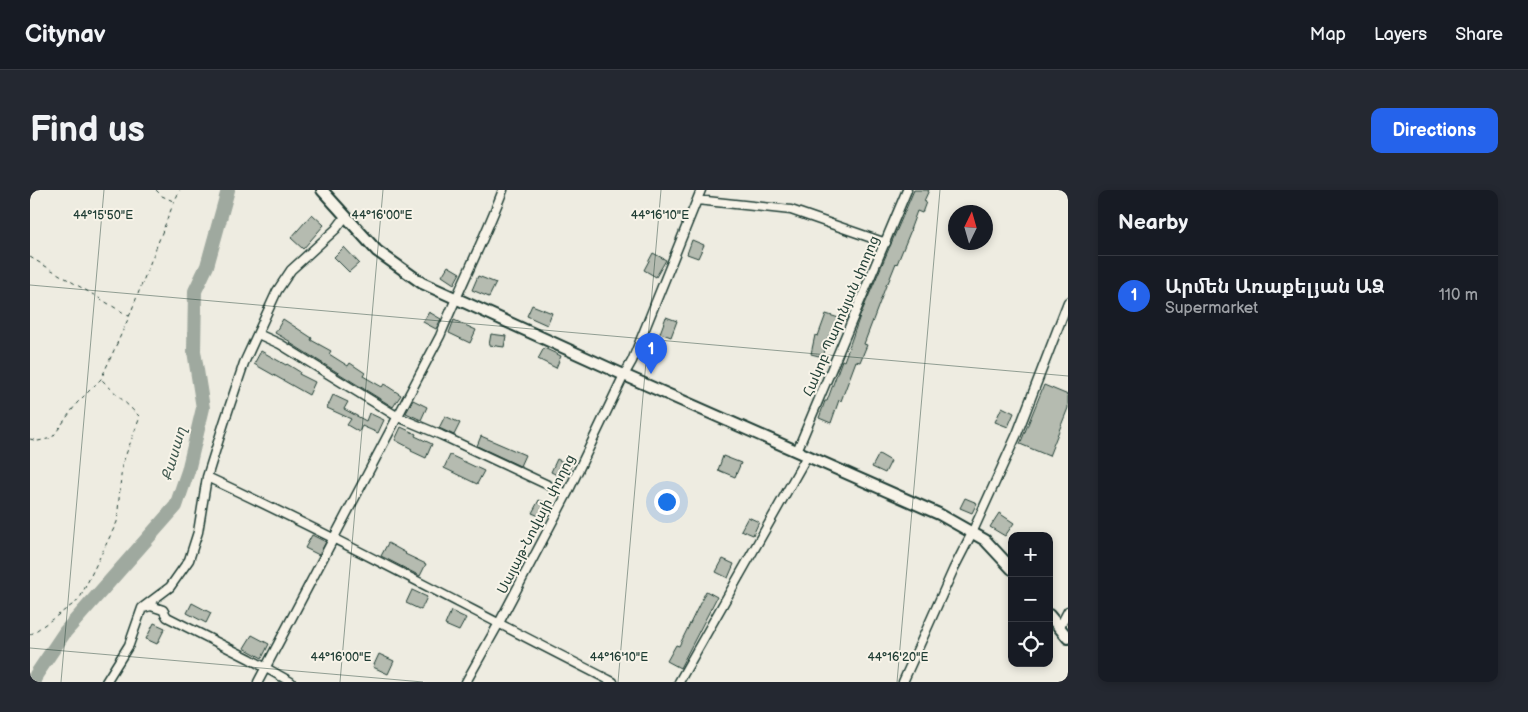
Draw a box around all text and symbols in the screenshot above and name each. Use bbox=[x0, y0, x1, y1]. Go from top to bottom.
text: Citynav bbox=[25, 20, 106, 49]
text: Map bbox=[1310, 24, 1346, 45]
text: Layers bbox=[1374, 24, 1427, 45]
text: Share bbox=[1455, 24, 1503, 45]
button: Directions bbox=[1371, 108, 1498, 153]
text: Find us bbox=[30, 109, 145, 152]
north arrow bbox=[948, 205, 993, 250]
text: 44°15'50"E bbox=[73, 208, 133, 223]
text: 44°16'00"E bbox=[352, 208, 413, 223]
text: 44°16'10"E bbox=[631, 208, 689, 223]
text: Nearby bbox=[1118, 210, 1188, 235]
street label: Հակոբ Պարոնյան փողոց bbox=[799, 233, 883, 399]
text: Արմեն Առաքելյան ԱՁ bbox=[1165, 276, 1384, 299]
text: 1 bbox=[1131, 286, 1137, 305]
text: 110 m bbox=[1439, 286, 1478, 305]
text: Supermarket bbox=[1165, 299, 1258, 318]
pin: 1 bbox=[635, 333, 667, 374]
water label: Քասաղ bbox=[157, 424, 191, 483]
street label: Սայաթ-Նովայի փողոց bbox=[493, 451, 579, 597]
your location bbox=[654, 489, 680, 515]
map controls bbox=[1008, 532, 1053, 667]
button: + bbox=[1008, 532, 1053, 577]
button: − bbox=[1008, 577, 1053, 622]
button: locate bbox=[1008, 622, 1053, 667]
text: 44°16'00"E bbox=[311, 650, 372, 665]
text: 44°16'10"E bbox=[590, 650, 648, 665]
text: 44°16'20"E bbox=[868, 650, 929, 665]

